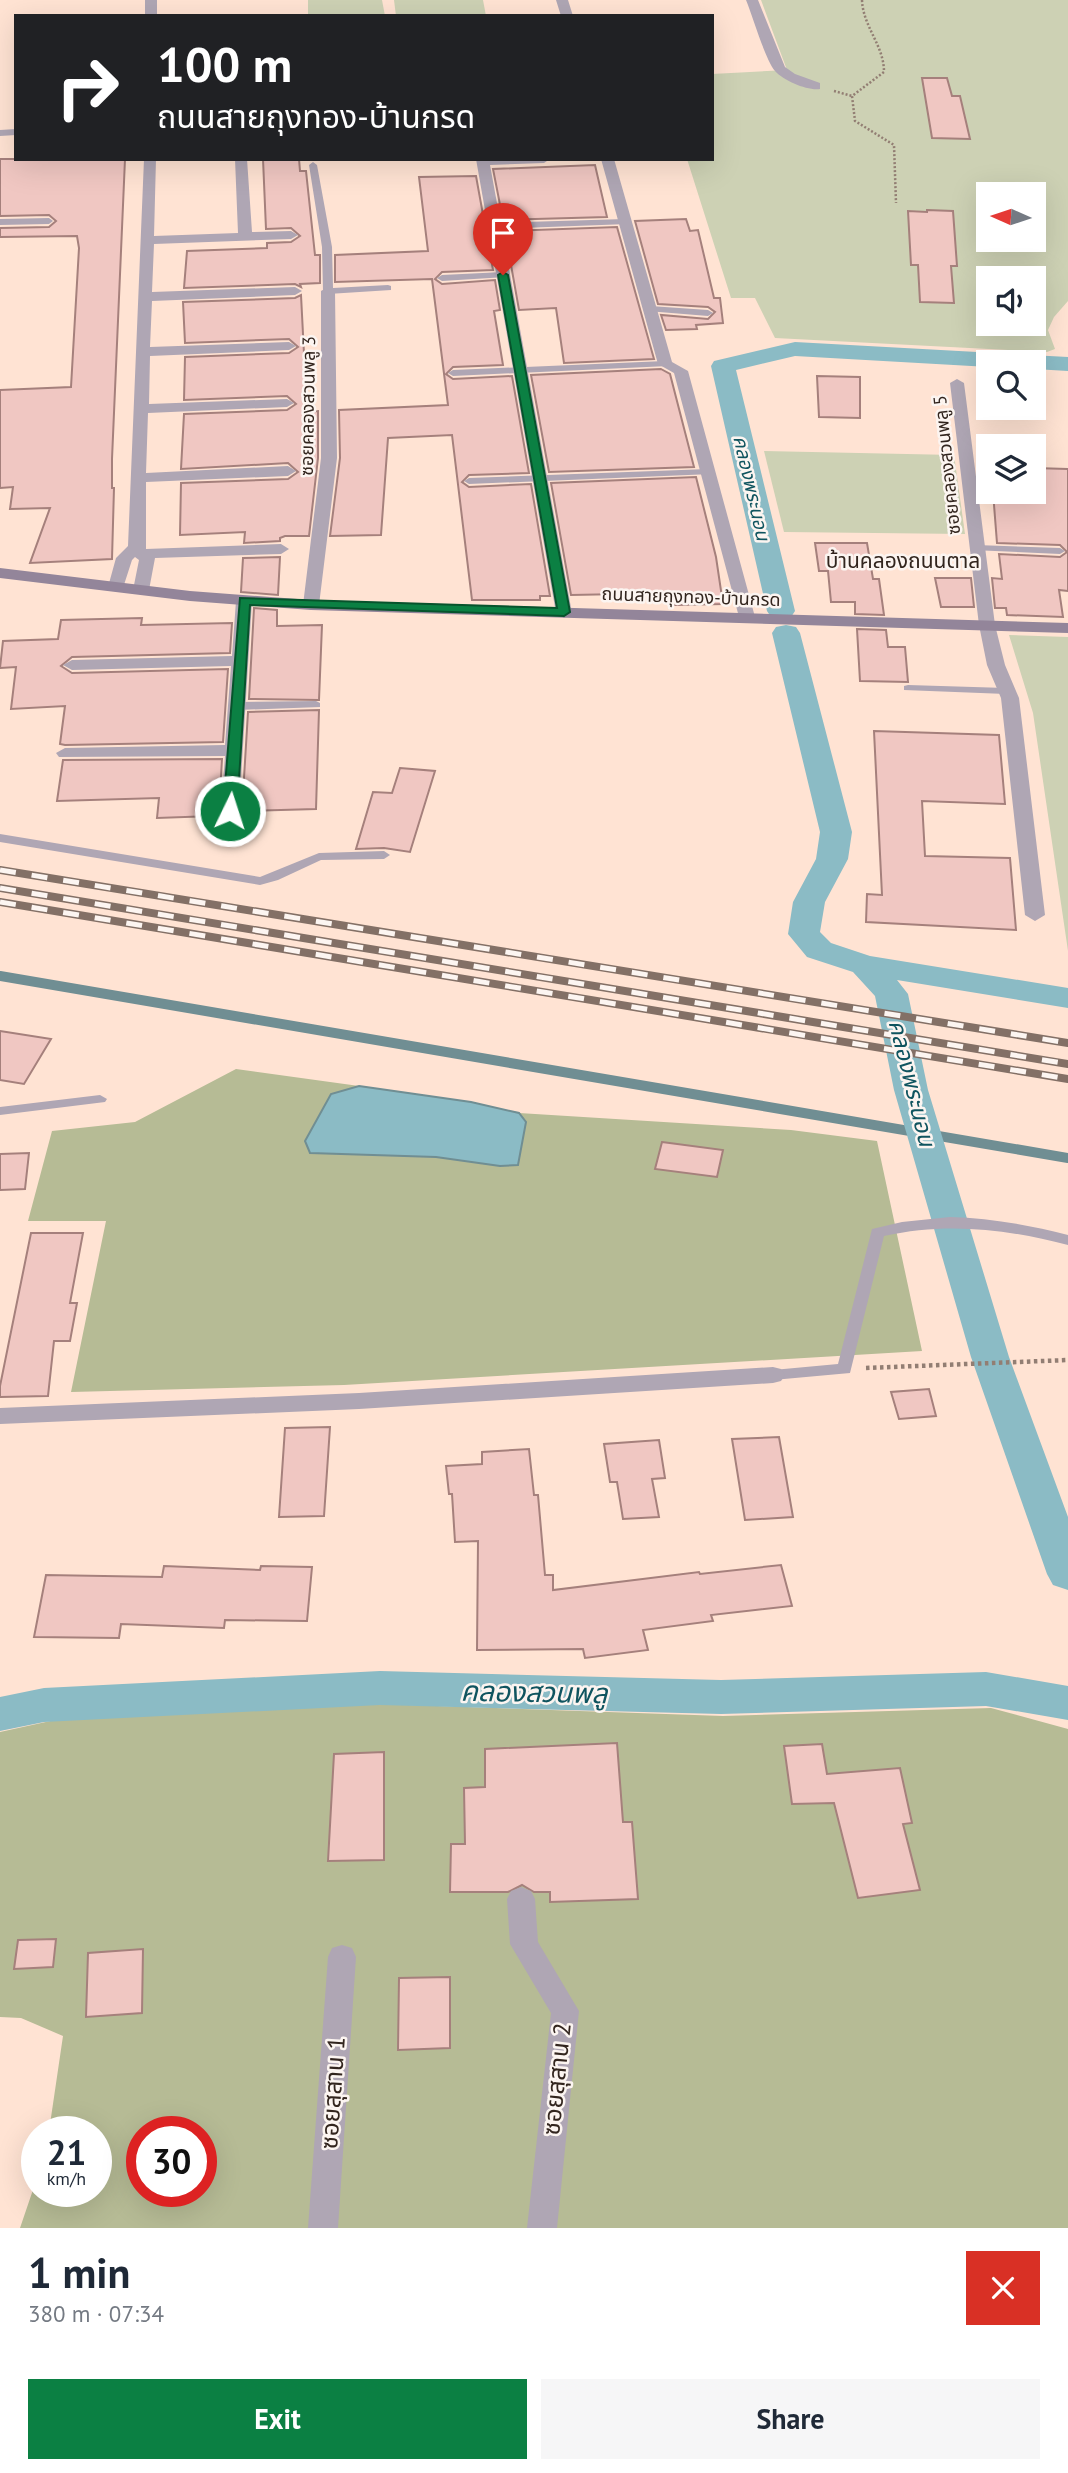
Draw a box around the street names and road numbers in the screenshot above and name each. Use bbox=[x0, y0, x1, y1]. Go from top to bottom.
street label: ซอยคลองสวนพลู 3 bbox=[295, 336, 321, 476]
street label: ซอยคลองสวนพลู 5 bbox=[928, 394, 966, 536]
street label: ถนนสายถุงทอง-บ้านกรด bbox=[601, 582, 781, 611]
street label: ซอยสุสาน 2 bbox=[535, 2021, 578, 2137]
street label: ซอยสุสาน 1 bbox=[313, 2036, 352, 2150]

